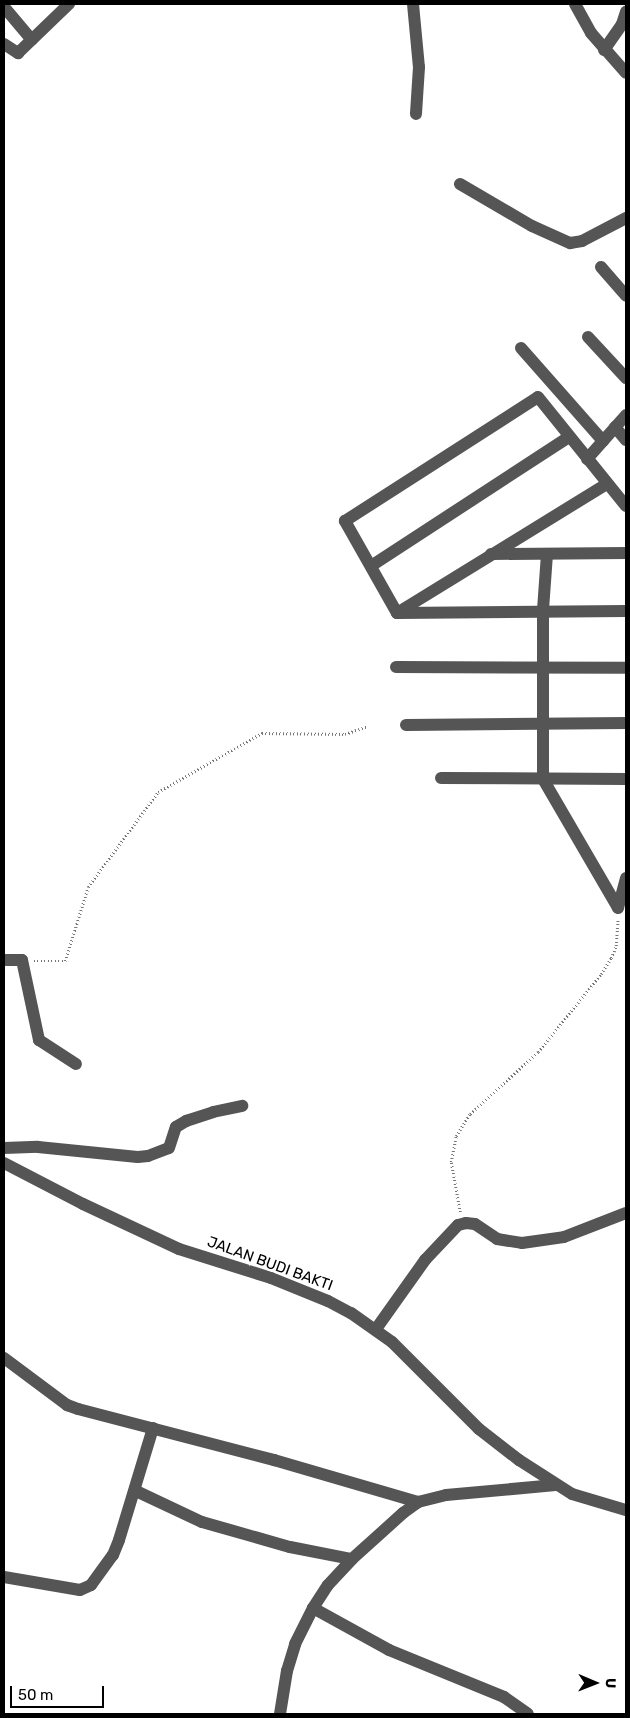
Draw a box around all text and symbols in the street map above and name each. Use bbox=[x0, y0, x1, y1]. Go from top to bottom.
street label: JALAN BUDI BAKTI bbox=[205, 1233, 335, 1295]
north arrow bbox=[570, 1658, 620, 1708]
scale bar bbox=[12, 1676, 106, 1708]
text: U bbox=[602, 1678, 619, 1688]
text: 50 m bbox=[18, 1686, 53, 1704]

